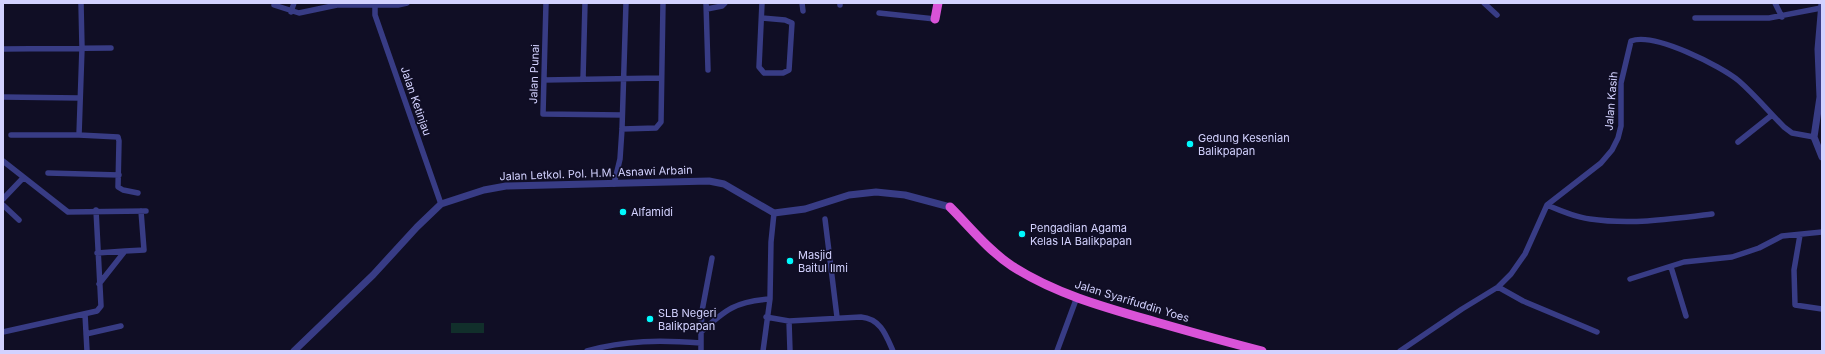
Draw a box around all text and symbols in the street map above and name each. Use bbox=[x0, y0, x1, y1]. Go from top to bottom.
street label: Jalan Punai bbox=[526, 44, 542, 104]
street label: Jalan Ketinjau bbox=[398, 65, 434, 137]
street label: Jalan Kasih bbox=[1601, 71, 1621, 131]
place label: Gedung Kesenian Balikpapan bbox=[1198, 131, 1290, 158]
marker: Gedung Kesenian Balikpapan bbox=[1185, 139, 1195, 149]
street label: Jalan Letkol. Pol. H.M. Asnawi Arbain bbox=[499, 163, 693, 183]
place label: Alfamidi bbox=[631, 205, 673, 219]
marker: Alfamidi bbox=[618, 207, 628, 217]
place label: Pengadilan Agama Kelas IA Balikpapan bbox=[1030, 221, 1132, 248]
marker: Pengadilan Agama Kelas IA Balikpapan bbox=[1017, 229, 1027, 239]
place label: Masjid Baitul Ilmi bbox=[798, 248, 848, 275]
marker: Masjid Baitul Ilmi bbox=[785, 256, 795, 266]
street label: Jalan Syarifuddin Yoes bbox=[1073, 277, 1191, 325]
place label: SLB Negeri Balikpapan bbox=[658, 306, 716, 333]
marker: SLB Negeri Balikpapan bbox=[645, 314, 655, 324]

